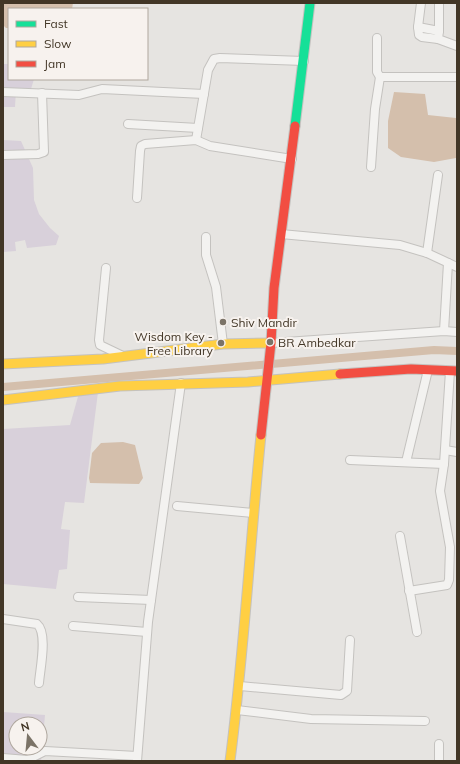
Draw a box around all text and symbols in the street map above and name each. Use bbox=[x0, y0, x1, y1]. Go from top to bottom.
legend bbox=[8, 8, 148, 80]
text: Fast bbox=[44, 16, 68, 31]
text: Slow bbox=[44, 36, 72, 51]
text: Jam bbox=[44, 56, 66, 71]
place label: Shiv Mandir bbox=[231, 315, 297, 330]
marker: Shiv Mandir bbox=[218, 317, 228, 327]
place label: Wisdom Key - Free Library bbox=[135, 329, 214, 358]
place label: BR Ambedkar bbox=[278, 335, 356, 350]
marker: BR Ambedkar bbox=[265, 337, 275, 347]
marker: Wisdom Key - Free Library bbox=[216, 338, 226, 348]
north arrow bbox=[8, 716, 48, 756]
text: N bbox=[19, 719, 31, 734]

